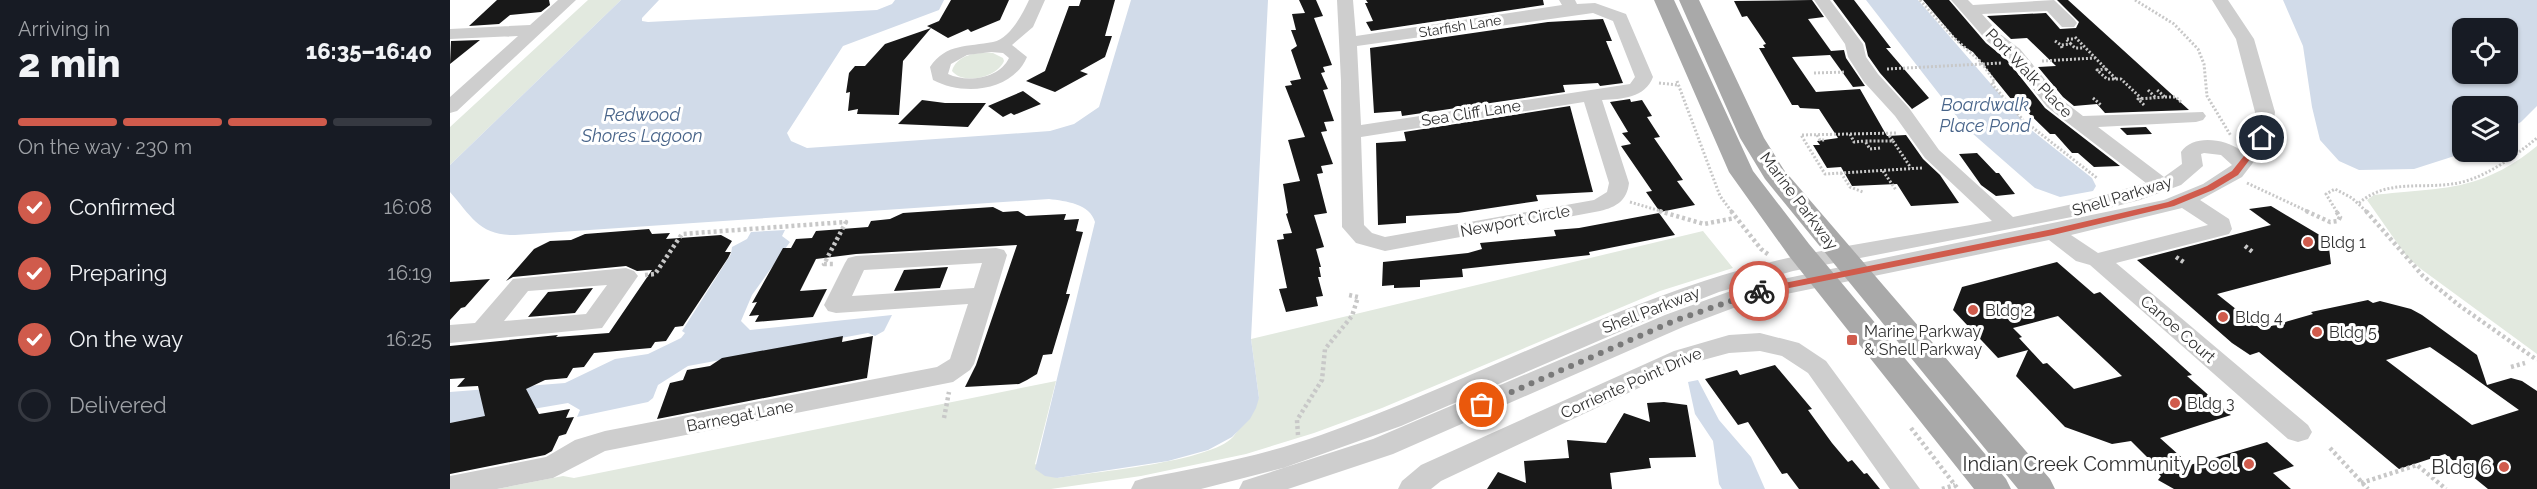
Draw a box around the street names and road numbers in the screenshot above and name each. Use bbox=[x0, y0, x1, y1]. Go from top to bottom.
street label: Starfish Lane bbox=[1418, 12, 1502, 40]
street label: Port Walk Place bbox=[1982, 25, 2076, 121]
street label: Sea Cliff Lane bbox=[1420, 96, 1522, 130]
street label: Marine Parkway bbox=[1756, 148, 1842, 254]
street label: Shell Parkway bbox=[2070, 172, 2175, 220]
street label: Newport Circle bbox=[1459, 201, 1571, 241]
street label: Shell Parkway bbox=[1599, 282, 1703, 337]
street label: Canoe Court bbox=[2137, 291, 2220, 367]
street label: Corriente Point Drive bbox=[1558, 343, 1704, 423]
street label: Barnegat Lane bbox=[685, 396, 795, 436]

